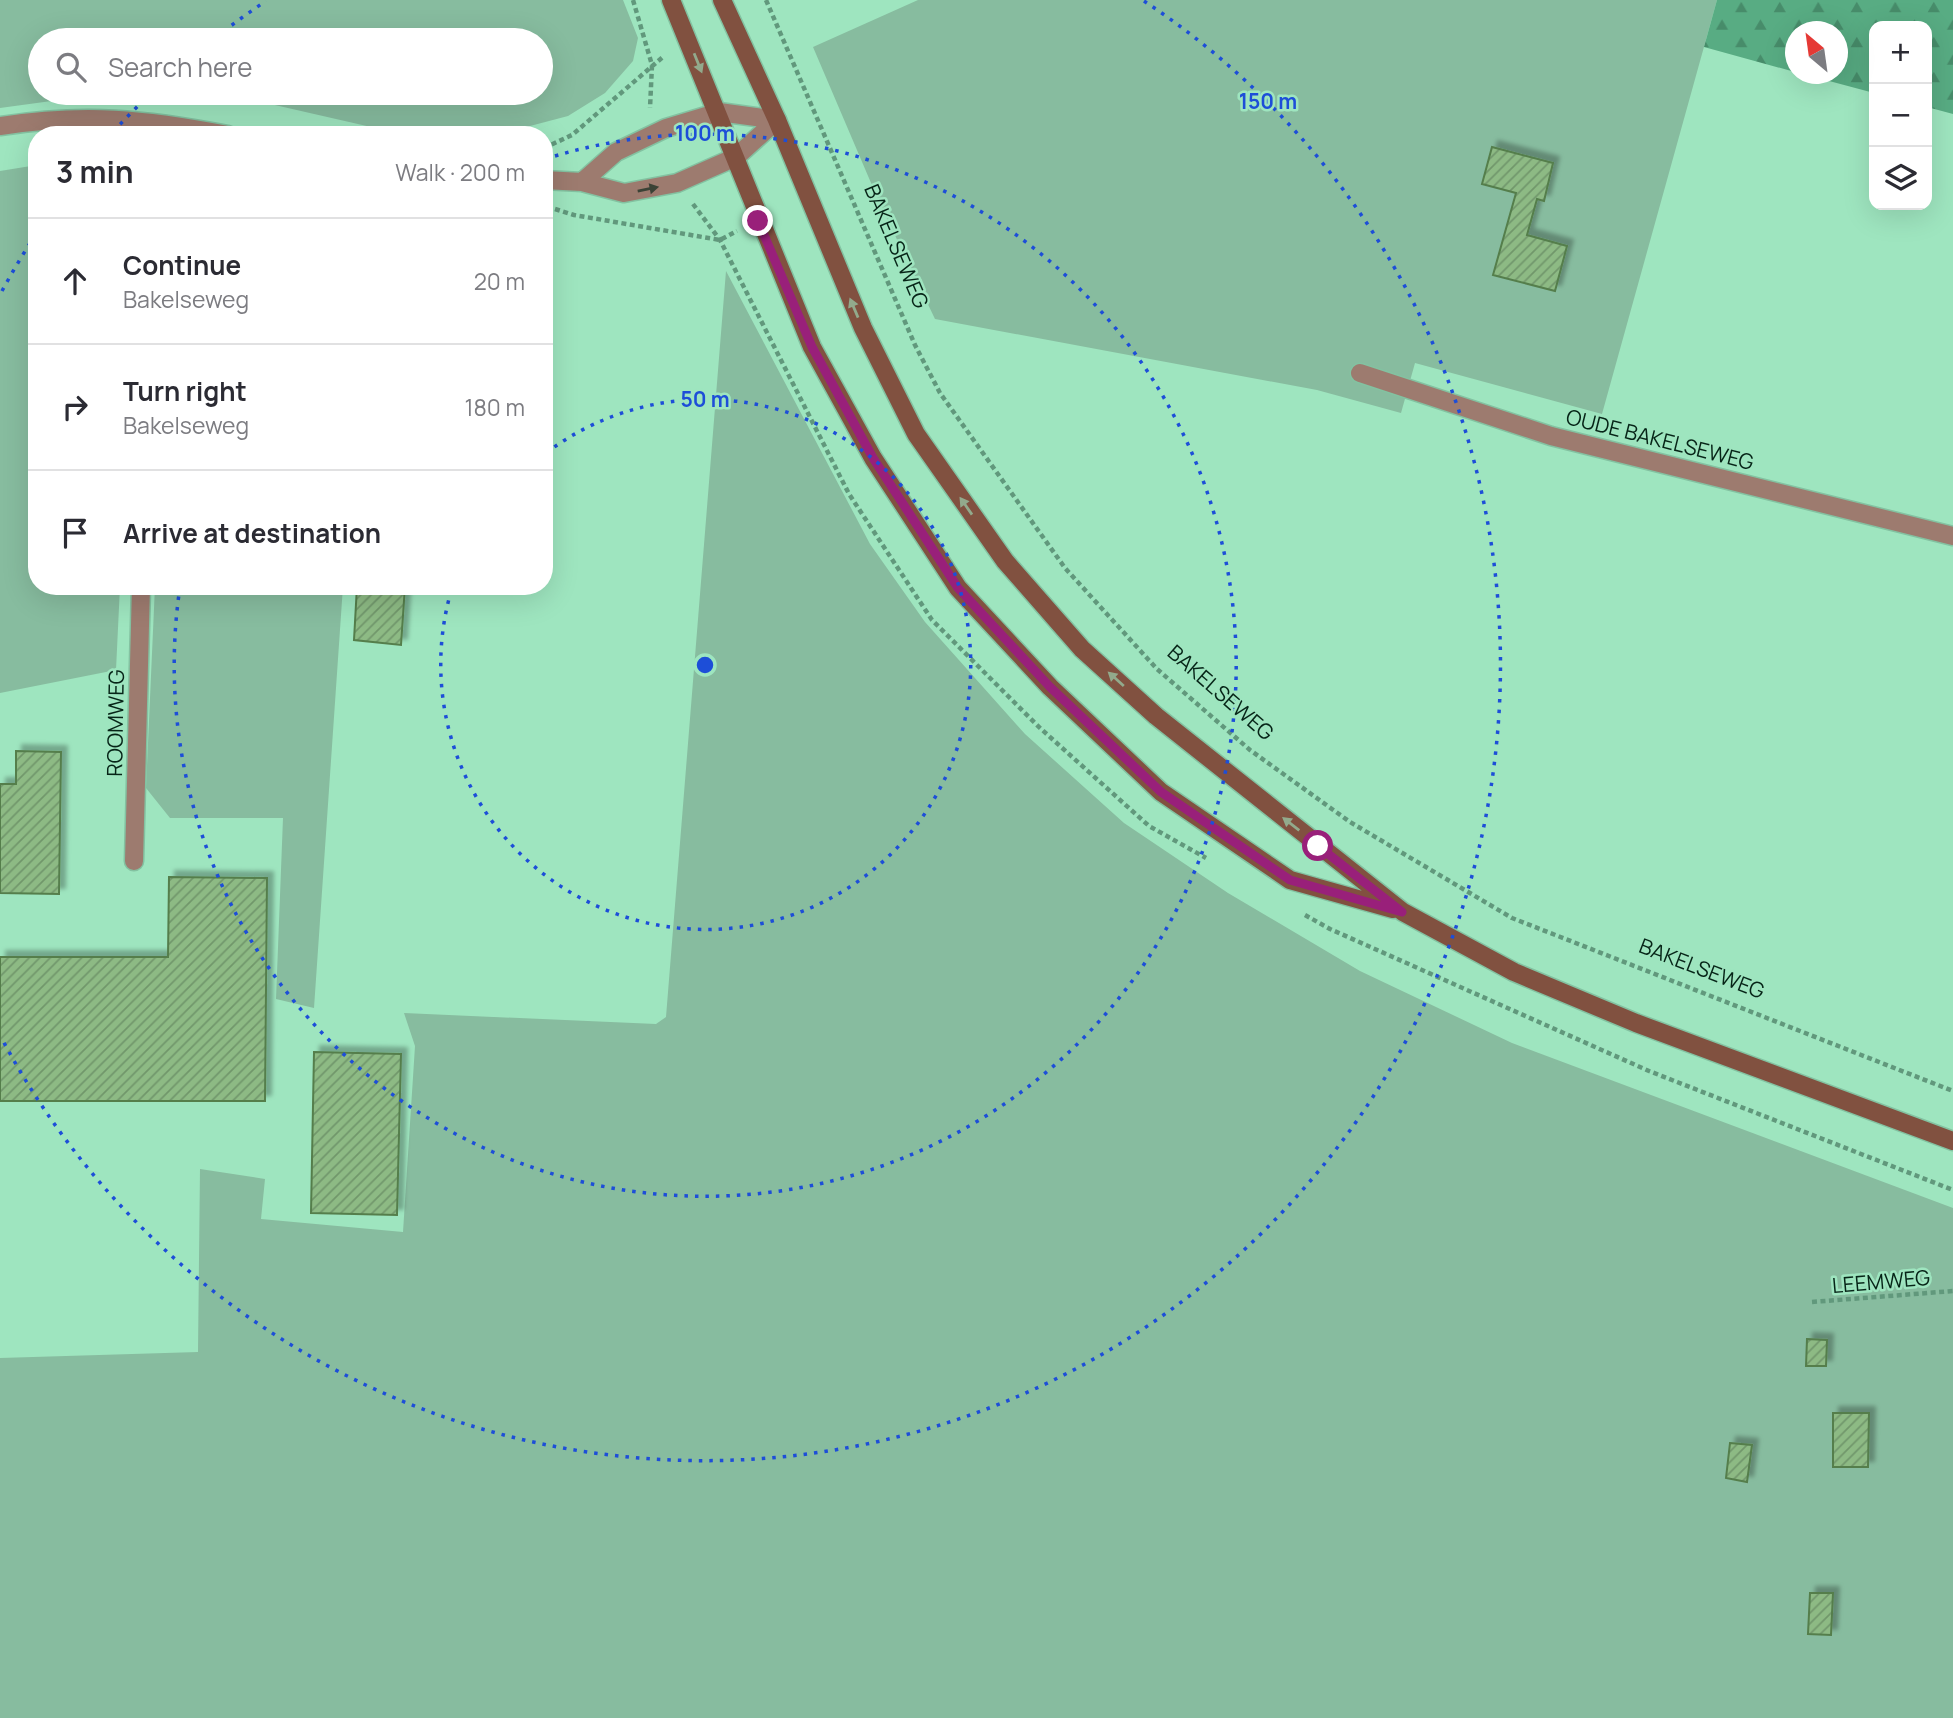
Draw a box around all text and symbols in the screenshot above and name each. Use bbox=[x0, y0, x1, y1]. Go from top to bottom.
north arrow bbox=[1785, 21, 1848, 84]
map controls bbox=[1869, 21, 1932, 210]
button: + bbox=[1869, 21, 1932, 84]
search box bbox=[28, 28, 553, 105]
icon: search bbox=[52, 48, 90, 86]
text: Search here bbox=[108, 49, 253, 85]
one-way arrow bbox=[693, 52, 704, 73]
button: − bbox=[1869, 84, 1932, 147]
text: 150 m bbox=[1239, 87, 1297, 115]
text: 100 m bbox=[675, 119, 735, 147]
button: layers bbox=[1869, 147, 1932, 210]
text: 3 min bbox=[56, 151, 134, 192]
text: Walk · 200 m bbox=[395, 156, 525, 188]
street label: BAKELSEWEG bbox=[858, 180, 936, 312]
one-way arrow bbox=[637, 183, 659, 194]
route end bbox=[742, 205, 773, 236]
text: Continue bbox=[123, 247, 241, 283]
icon: ahead bbox=[56, 262, 94, 300]
text: 20 m bbox=[474, 265, 525, 297]
text: Bakelseweg bbox=[123, 283, 249, 315]
one-way arrow bbox=[849, 297, 860, 318]
text: Turn right bbox=[123, 373, 247, 409]
text: 50 m bbox=[680, 385, 730, 413]
icon: right bbox=[56, 388, 94, 426]
text: 180 m bbox=[465, 391, 525, 423]
street label: OUDE BAKELSEWEG bbox=[1563, 402, 1757, 476]
text: Bakelseweg bbox=[123, 409, 249, 441]
one-way arrow bbox=[959, 497, 973, 515]
icon: arrive bbox=[56, 514, 94, 552]
text: Arrive at destination bbox=[123, 515, 381, 551]
street label: BAKELSEWEG bbox=[1162, 638, 1280, 746]
centre of rings bbox=[693, 653, 717, 677]
street label: ROOMWEG bbox=[100, 669, 130, 777]
one-way arrow bbox=[1107, 671, 1125, 687]
one-way arrow bbox=[1282, 817, 1300, 832]
route start bbox=[1302, 830, 1333, 861]
street label: BAKELSEWEG bbox=[1635, 931, 1769, 1005]
street label: LEEMWEG bbox=[1831, 1263, 1931, 1299]

